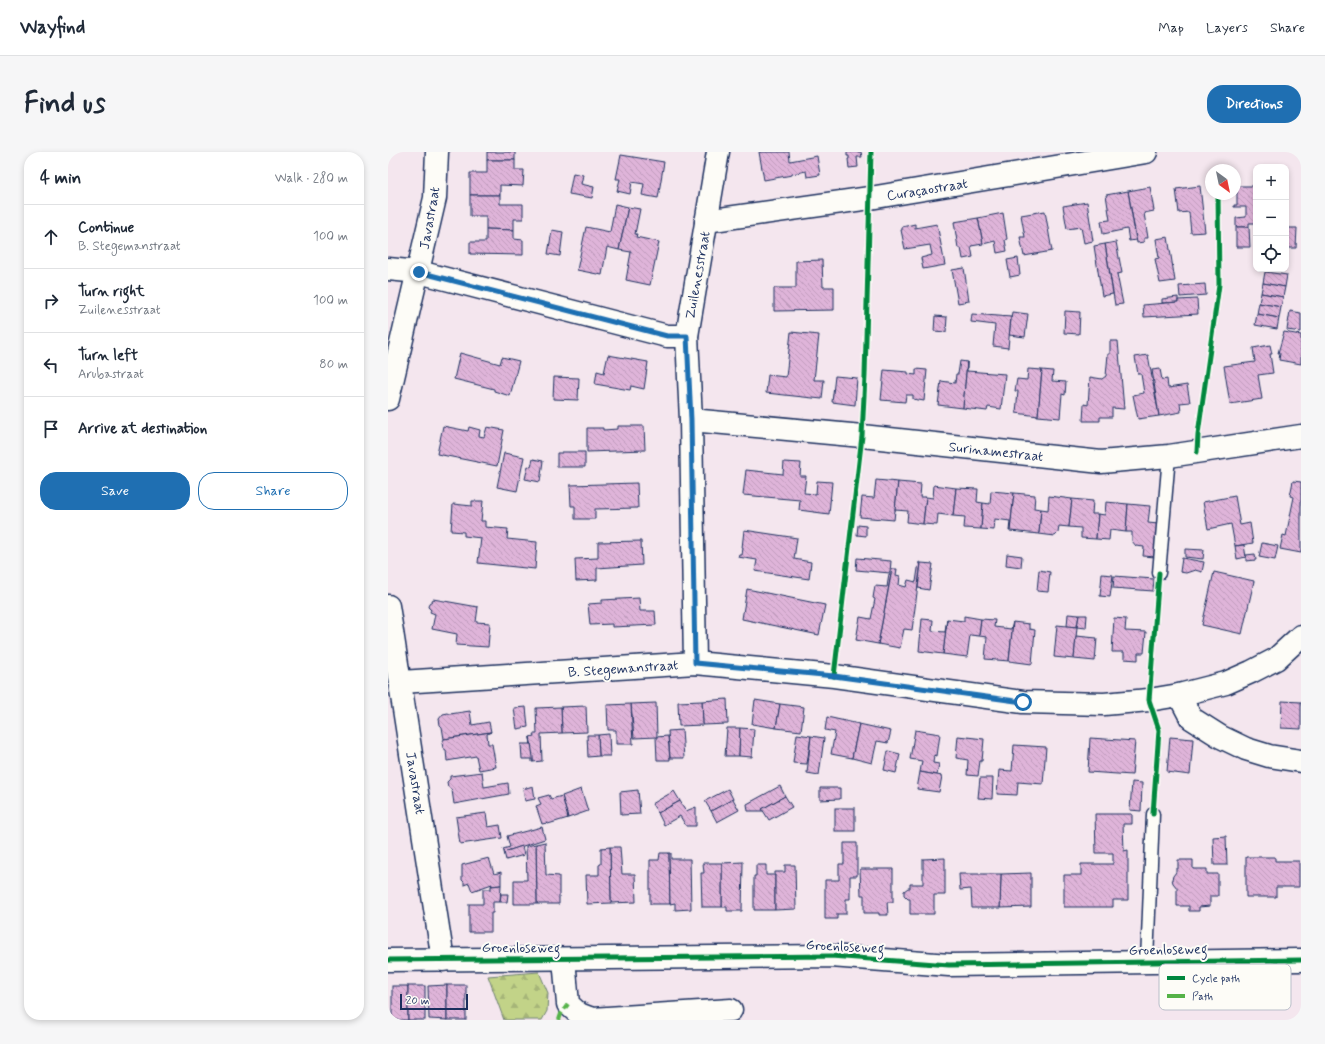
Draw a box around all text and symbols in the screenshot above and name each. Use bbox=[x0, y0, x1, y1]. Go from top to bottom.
text: Wayfind bbox=[20, 15, 85, 40]
text: Map bbox=[1158, 19, 1184, 37]
text: Layers bbox=[1206, 19, 1248, 37]
text: Share bbox=[1270, 19, 1305, 37]
button: Directions bbox=[1207, 85, 1301, 123]
text: Find us bbox=[24, 86, 105, 123]
north arrow bbox=[1205, 164, 1241, 200]
map controls bbox=[1253, 164, 1289, 272]
button: + bbox=[1253, 164, 1289, 200]
text: 4 min bbox=[40, 167, 81, 189]
text: Walk · 280 m bbox=[275, 170, 348, 187]
street label: Curaçaostraat bbox=[885, 175, 969, 205]
street label: Javastraat bbox=[416, 185, 444, 251]
button: − bbox=[1253, 200, 1289, 236]
text: Continue bbox=[78, 218, 134, 238]
icon: ahead bbox=[40, 226, 62, 248]
text: 100 m bbox=[313, 228, 348, 245]
street label: Zuilenesstraat bbox=[681, 230, 715, 321]
button: locate bbox=[1253, 236, 1289, 272]
text: B. Stegemanstraat bbox=[78, 238, 181, 255]
route end bbox=[410, 263, 428, 281]
text: Turn right bbox=[78, 282, 145, 302]
icon: right bbox=[40, 290, 62, 312]
text: 100 m bbox=[313, 292, 348, 309]
text: Zuilenesstraat bbox=[78, 302, 161, 319]
text: Turn left bbox=[78, 346, 138, 366]
icon: left bbox=[40, 354, 62, 376]
text: 80 m bbox=[319, 356, 348, 373]
text: Arubastraat bbox=[78, 366, 144, 383]
icon: arrive bbox=[40, 418, 62, 440]
text: Arrive at destination bbox=[78, 419, 207, 439]
street label: Surinamestraat bbox=[948, 438, 1044, 466]
button: Save bbox=[40, 472, 190, 510]
button: Share bbox=[198, 472, 348, 510]
street label: B. Stegemanstraat bbox=[567, 656, 679, 683]
route start bbox=[1014, 693, 1032, 711]
street label: Javastraat bbox=[401, 750, 429, 816]
street label: Groenloseweg bbox=[805, 936, 885, 960]
street label: Groenloseweg bbox=[482, 939, 560, 959]
street label: Groenloseweg bbox=[1129, 940, 1208, 962]
legend bbox=[1159, 964, 1291, 1010]
text: Cycle path bbox=[1192, 972, 1240, 986]
text: Path bbox=[1192, 990, 1213, 1004]
scale bar bbox=[400, 992, 468, 1011]
text: 20 m bbox=[406, 994, 429, 1008]

